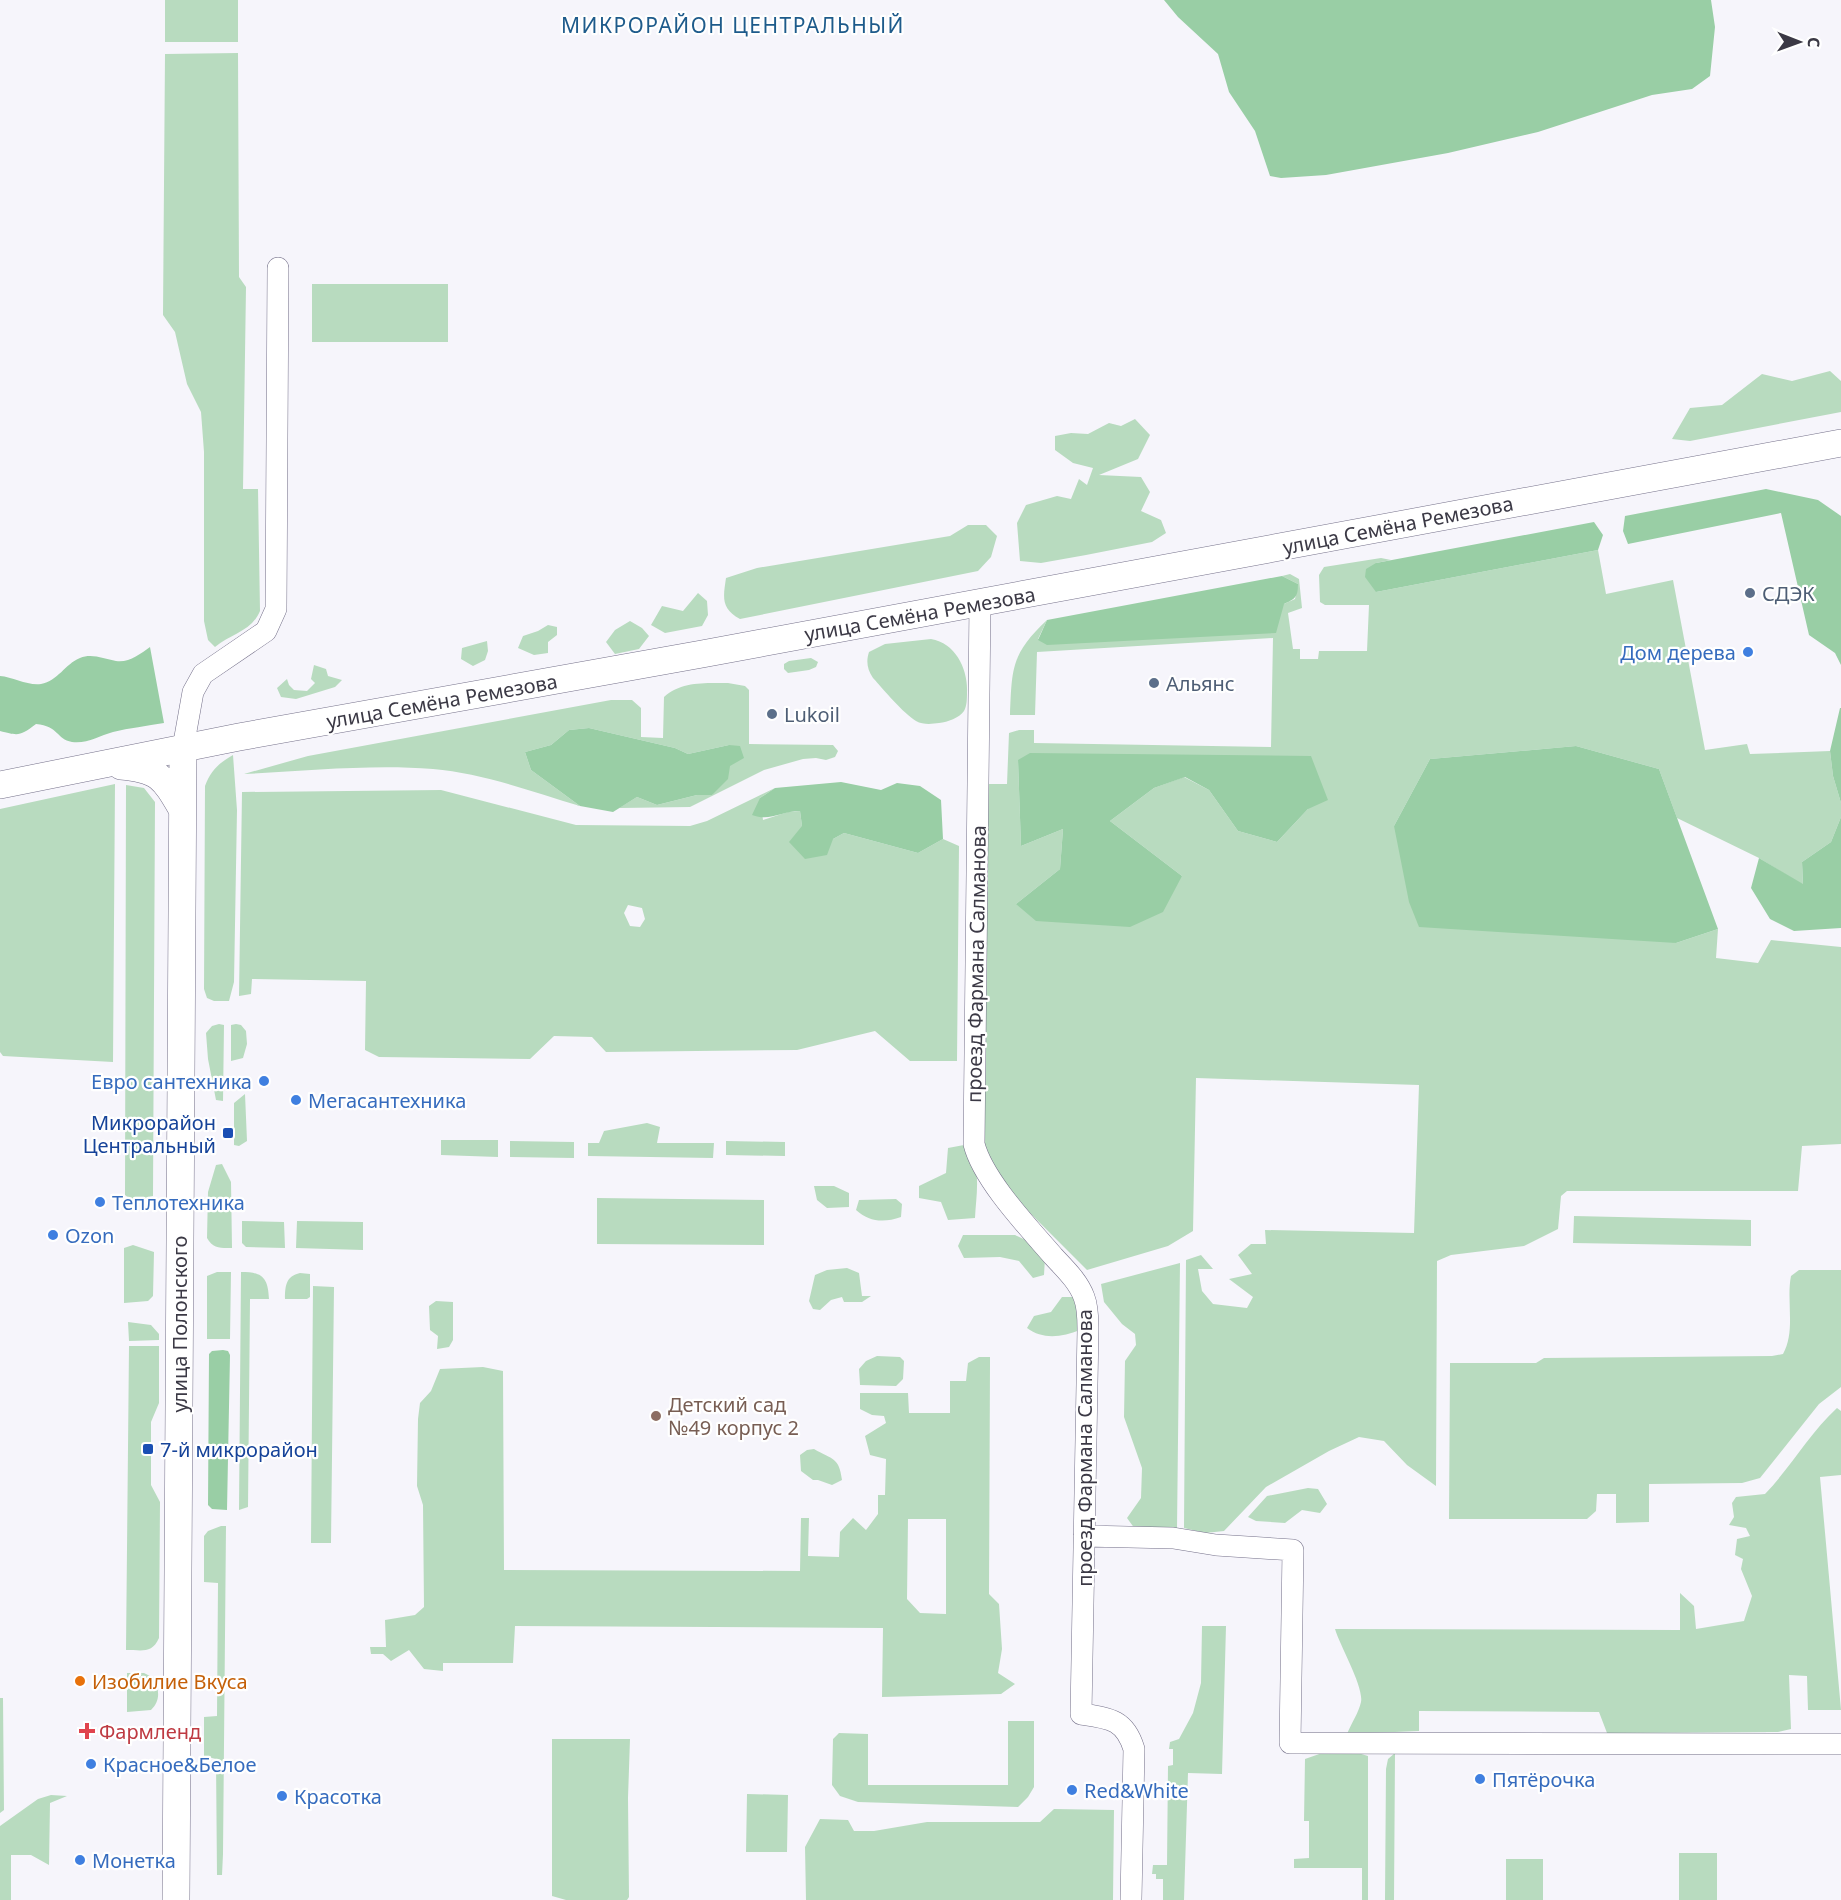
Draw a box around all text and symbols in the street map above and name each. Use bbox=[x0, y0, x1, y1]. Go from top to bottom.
district label: МИКРОРАЙОН ЦЕНТРАЛЬНЫЙ bbox=[561, 11, 905, 39]
north arrow bbox=[1769, 12, 1829, 72]
text: С bbox=[1803, 37, 1825, 48]
street label: улица Семёна Ремезова bbox=[1281, 489, 1515, 561]
street label: улица Семёна Ремезова bbox=[802, 580, 1038, 648]
place label: СДЭК bbox=[1762, 580, 1815, 607]
marker: СДЭК bbox=[1743, 586, 1757, 600]
place label: Дом дерева bbox=[1620, 639, 1736, 666]
marker: Дом дерева bbox=[1741, 645, 1755, 659]
street label: улица Семёна Ремезова bbox=[324, 667, 560, 735]
place label: Альянс bbox=[1166, 670, 1235, 697]
marker: Альянс bbox=[1147, 676, 1161, 690]
place label: Lukoil bbox=[784, 701, 840, 728]
marker: Lukoil bbox=[765, 707, 779, 721]
street label: проезд Фармана Салманова bbox=[960, 825, 992, 1103]
place label: Евро сантехника bbox=[91, 1068, 252, 1095]
marker: Евро сантехника bbox=[257, 1074, 271, 1088]
place label: Мегасантехника bbox=[308, 1087, 466, 1114]
marker: Мегасантехника bbox=[289, 1093, 303, 1107]
place label: Микрорайон Центральный bbox=[83, 1109, 216, 1159]
marker: Микрорайон Центральный bbox=[221, 1126, 235, 1140]
place label: Теплотехника bbox=[112, 1189, 245, 1216]
marker: Теплотехника bbox=[93, 1195, 107, 1209]
place label: Ozon bbox=[65, 1222, 114, 1249]
marker: Ozon bbox=[46, 1228, 60, 1242]
street label: улица Полонского bbox=[166, 1236, 193, 1412]
street label: проезд Фармана Салманова bbox=[1071, 1309, 1098, 1587]
place label: Детский сад №49 корпус 2 bbox=[668, 1391, 799, 1441]
marker: Детский сад №49 корпус 2 bbox=[649, 1409, 663, 1423]
place label: 7-й микрорайон bbox=[160, 1436, 318, 1463]
marker: 7-й микрорайон bbox=[141, 1442, 155, 1456]
place label: Изобилие Вкуса bbox=[92, 1668, 248, 1695]
marker: Изобилие Вкуса bbox=[73, 1674, 87, 1688]
place label: Фармленд bbox=[99, 1718, 201, 1745]
marker: Фармленд bbox=[80, 1724, 94, 1738]
place label: Красное&Белое bbox=[103, 1751, 256, 1778]
marker: Красное&Белое bbox=[84, 1757, 98, 1771]
place label: Пятёрочка bbox=[1492, 1766, 1595, 1793]
marker: Пятёрочка bbox=[1473, 1772, 1487, 1786]
place label: Red&White bbox=[1084, 1777, 1189, 1804]
place label: Красотка bbox=[294, 1783, 382, 1810]
marker: Red&White bbox=[1065, 1783, 1079, 1797]
marker: Красотка bbox=[275, 1789, 289, 1803]
place label: Монетка bbox=[92, 1847, 176, 1874]
marker: Монетка bbox=[73, 1853, 87, 1867]

